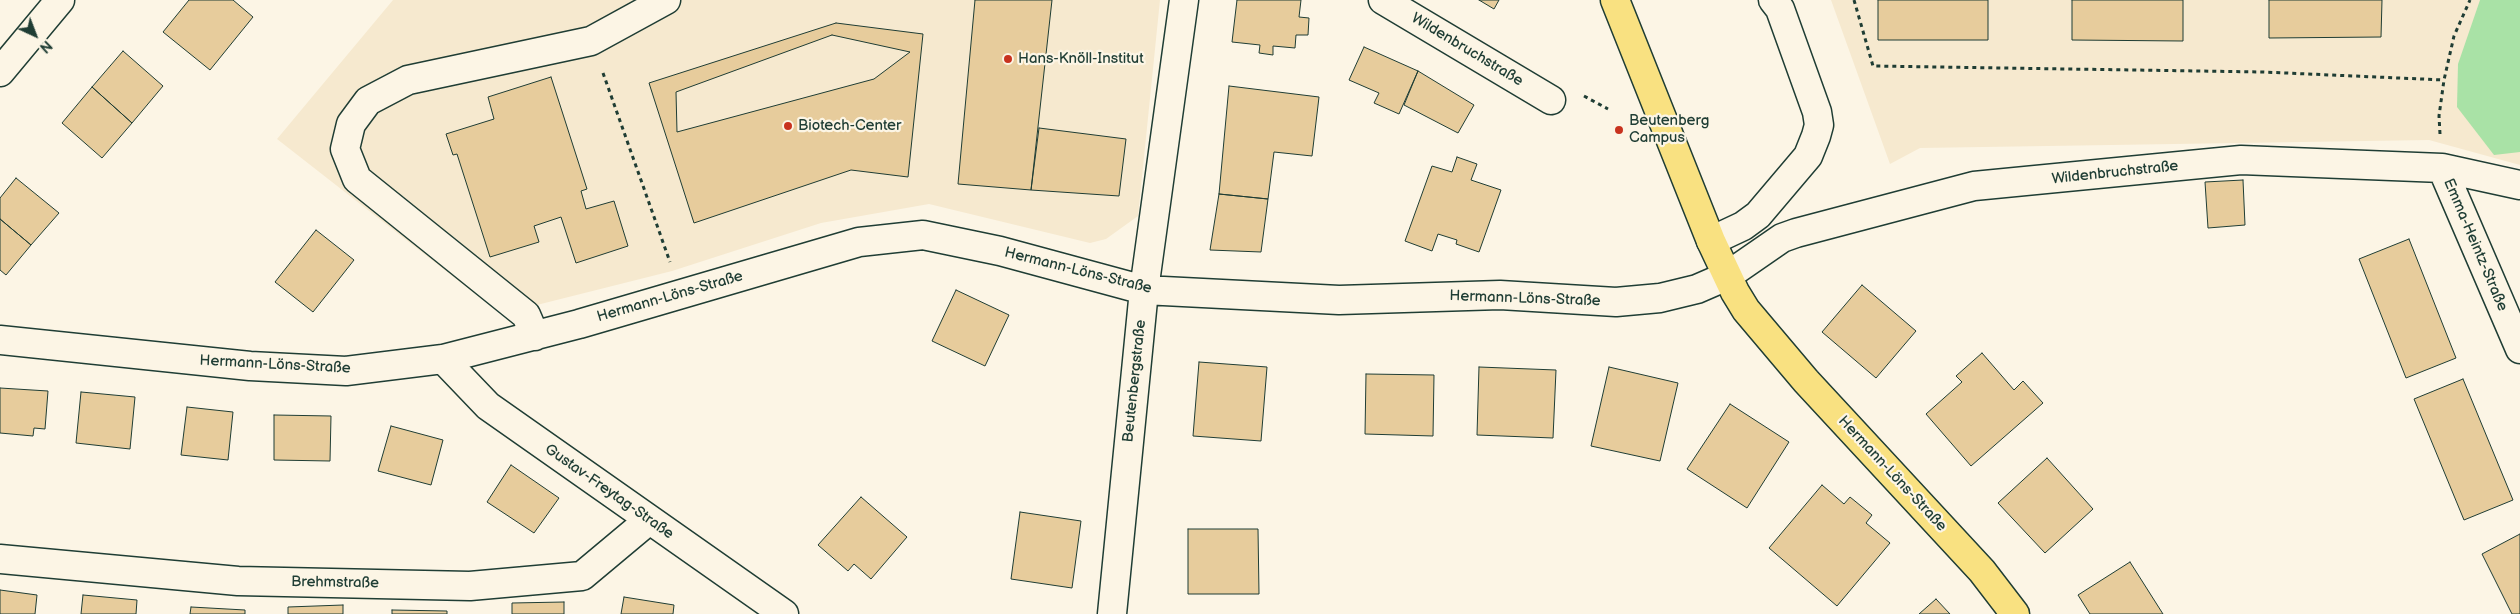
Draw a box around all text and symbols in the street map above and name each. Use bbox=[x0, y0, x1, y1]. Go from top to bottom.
north arrow bbox=[10, 10, 60, 60]
street label: Wildenbruchstraße bbox=[1408, 10, 1526, 90]
text: N bbox=[36, 37, 55, 56]
place label: Hans-Knöll-Institut bbox=[1018, 50, 1144, 68]
marker: Hans-Knöll-Institut bbox=[1002, 53, 1014, 65]
place label: Beutenberg Campus bbox=[1629, 112, 1709, 147]
place label: Biotech-Center bbox=[798, 117, 901, 135]
marker: Biotech-Center bbox=[782, 120, 794, 132]
marker: Beutenberg Campus bbox=[1613, 124, 1625, 136]
street label: Wildenbruchstraße bbox=[2051, 157, 2179, 189]
street label: Emma-Heintz-Straße bbox=[2439, 176, 2511, 314]
street label: Hermann-Löns-Straße bbox=[1003, 244, 1153, 298]
street label: Hermann-Löns-Straße bbox=[595, 268, 745, 326]
street label: Hermann-Löns-Straße bbox=[1449, 287, 1601, 311]
street label: Beutenbergstraße bbox=[1120, 319, 1150, 443]
street label: Hermann-Löns-Straße bbox=[199, 352, 351, 378]
street label: Hermann-Löns-Straße bbox=[1834, 413, 1950, 535]
street label: Gustav-Freytag-Straße bbox=[541, 441, 677, 543]
street label: Brehmstraße bbox=[291, 573, 379, 593]

